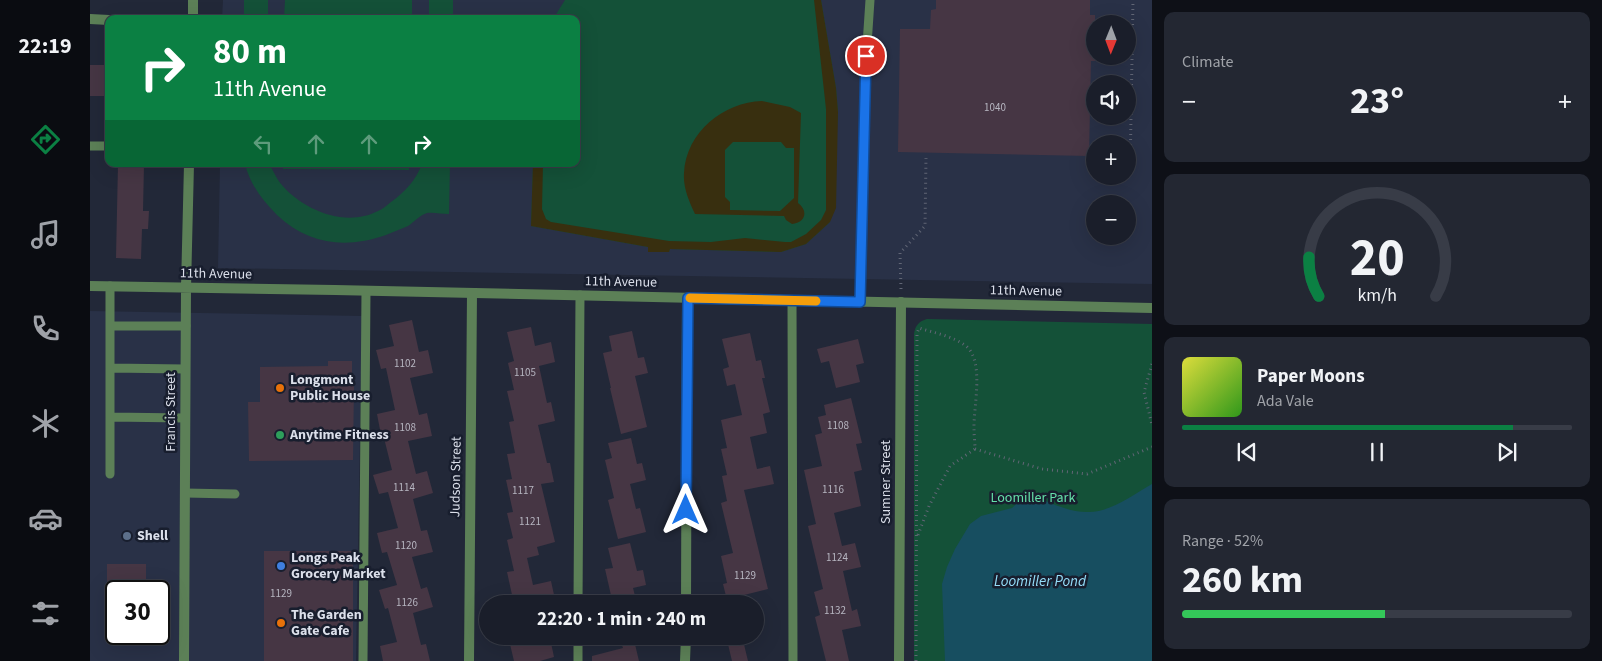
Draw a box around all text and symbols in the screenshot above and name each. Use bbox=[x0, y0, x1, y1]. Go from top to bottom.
north arrow bbox=[1086, 15, 1136, 65]
map controls bbox=[1086, 15, 1136, 245]
text: 80 m bbox=[213, 27, 287, 77]
text: 22:19 bbox=[18, 30, 72, 62]
icon: right bbox=[130, 35, 195, 100]
pin bbox=[845, 35, 887, 77]
icon: arrive bbox=[852, 42, 880, 70]
text: Climate bbox=[1182, 51, 1233, 73]
text: 11th Avenue bbox=[213, 73, 326, 105]
text: 23° bbox=[1350, 74, 1404, 128]
button: sound bbox=[1086, 75, 1136, 125]
text: − bbox=[1182, 82, 1196, 122]
text: + bbox=[1558, 82, 1572, 122]
house number: 1040 bbox=[984, 100, 1006, 115]
icon: directions bbox=[28, 122, 63, 157]
icon: left bbox=[249, 130, 277, 158]
icon: ahead bbox=[302, 130, 330, 158]
icon: ahead bbox=[355, 130, 383, 158]
icon: right bbox=[408, 130, 436, 158]
button: + bbox=[1086, 135, 1136, 185]
button: − bbox=[1086, 195, 1136, 245]
icon: music bbox=[28, 217, 63, 252]
text: 20 bbox=[1350, 222, 1404, 296]
street label: 11th Avenue bbox=[180, 263, 252, 285]
street label: 11th Avenue bbox=[585, 271, 657, 293]
street label: 11th Avenue bbox=[990, 280, 1062, 302]
text: km/h bbox=[1357, 283, 1397, 308]
icon: phone bbox=[28, 311, 63, 346]
house number: 1102 bbox=[394, 356, 416, 371]
text: Paper Moons bbox=[1257, 363, 1365, 390]
house number: 1105 bbox=[514, 365, 536, 380]
place label: Longmont Public House bbox=[290, 370, 370, 406]
street label: Francis Street bbox=[161, 372, 181, 452]
marker: Longmont Public House bbox=[274, 382, 286, 394]
text: Ada Vale bbox=[1257, 390, 1314, 412]
icon: climate bbox=[28, 406, 63, 441]
house number: 1108 bbox=[827, 418, 849, 433]
house number: 1108 bbox=[394, 420, 416, 435]
place label: Anytime Fitness bbox=[289, 425, 389, 445]
marker: Anytime Fitness bbox=[274, 429, 286, 441]
street label: Judson Street bbox=[445, 436, 467, 518]
icon: previous bbox=[1233, 438, 1261, 466]
icon: pause bbox=[1363, 438, 1391, 466]
icon: next bbox=[1493, 438, 1521, 466]
street label: Sumner Street bbox=[876, 440, 896, 524]
house number: 1114 bbox=[393, 480, 415, 495]
house number: 1116 bbox=[822, 482, 844, 497]
house number: 1117 bbox=[512, 483, 534, 498]
position arrow bbox=[659, 483, 711, 535]
park label: Loomiller Park bbox=[991, 488, 1075, 508]
icon: car bbox=[28, 501, 63, 536]
house number: 1121 bbox=[519, 514, 541, 529]
place label: Shell bbox=[137, 526, 168, 546]
marker: Shell bbox=[121, 530, 133, 542]
text: Range · 52% bbox=[1182, 530, 1263, 552]
house number: 1120 bbox=[395, 538, 417, 553]
place label: Longs Peak Grocery Market bbox=[291, 548, 386, 584]
house number: 1124 bbox=[826, 550, 848, 565]
text: 260 km bbox=[1182, 553, 1303, 607]
marker: Longs Peak Grocery Market bbox=[275, 560, 287, 572]
house number: 1129 bbox=[734, 568, 756, 583]
water label: Loomiller Pond bbox=[994, 571, 1087, 592]
speed limit sign: 30 bbox=[105, 580, 170, 645]
house number: 1129 bbox=[270, 586, 292, 601]
house number: 1126 bbox=[396, 595, 418, 610]
icon: filters bbox=[28, 596, 63, 631]
house number: 1132 bbox=[824, 603, 846, 618]
place label: The Garden Gate Cafe bbox=[291, 605, 362, 641]
text: 22:20 · 1 min · 240 m bbox=[537, 606, 706, 633]
marker: The Garden Gate Cafe bbox=[275, 617, 287, 629]

